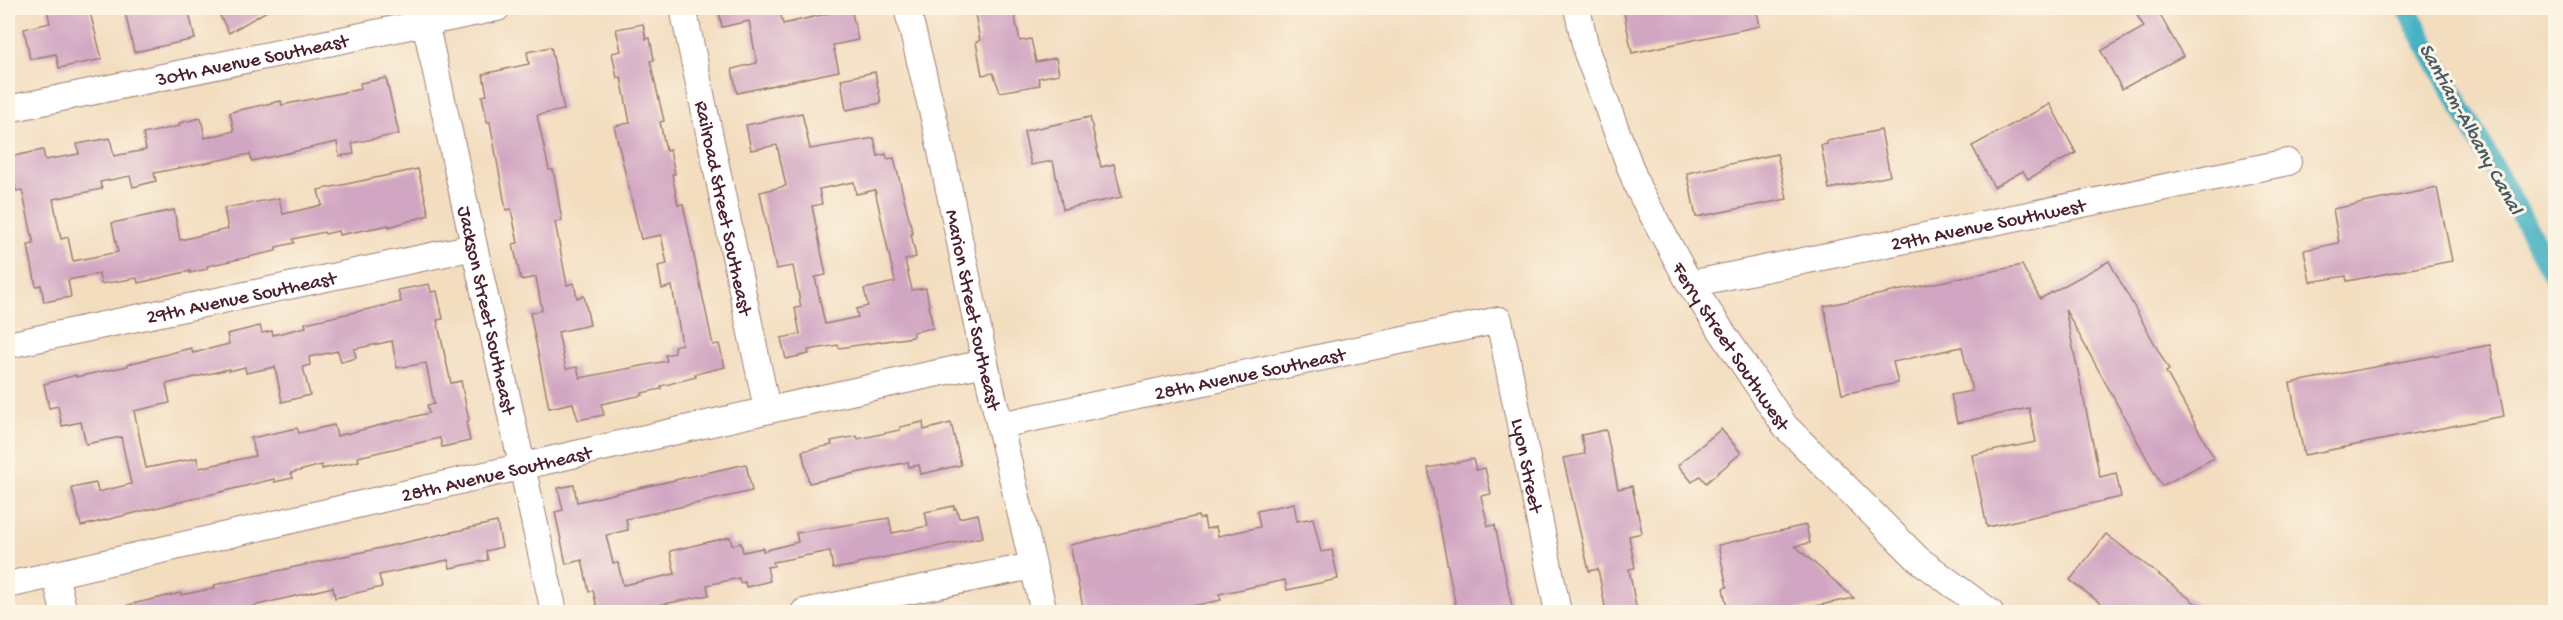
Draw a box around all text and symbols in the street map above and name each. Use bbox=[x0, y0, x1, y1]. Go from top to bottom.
street label: 30th Avenue Southeast bbox=[154, 31, 352, 93]
water label: Santiam-Albany Canal bbox=[2411, 40, 2527, 221]
street label: Railroad Street Southeast bbox=[688, 99, 755, 319]
street label: 29th Avenue Southwest bbox=[1889, 195, 2090, 258]
street label: Jackson Street Southeast bbox=[451, 204, 519, 419]
street label: Marion Street Southeast bbox=[938, 208, 1004, 415]
street label: Ferry Street Southwest bbox=[1665, 258, 1794, 438]
street label: 29th Avenue Southeast bbox=[145, 268, 340, 331]
street label: 28th Avenue Southeast bbox=[1153, 344, 1350, 407]
street label: Lyon Street bbox=[1504, 417, 1546, 517]
street label: 28th Avenue Southeast bbox=[400, 442, 596, 509]

